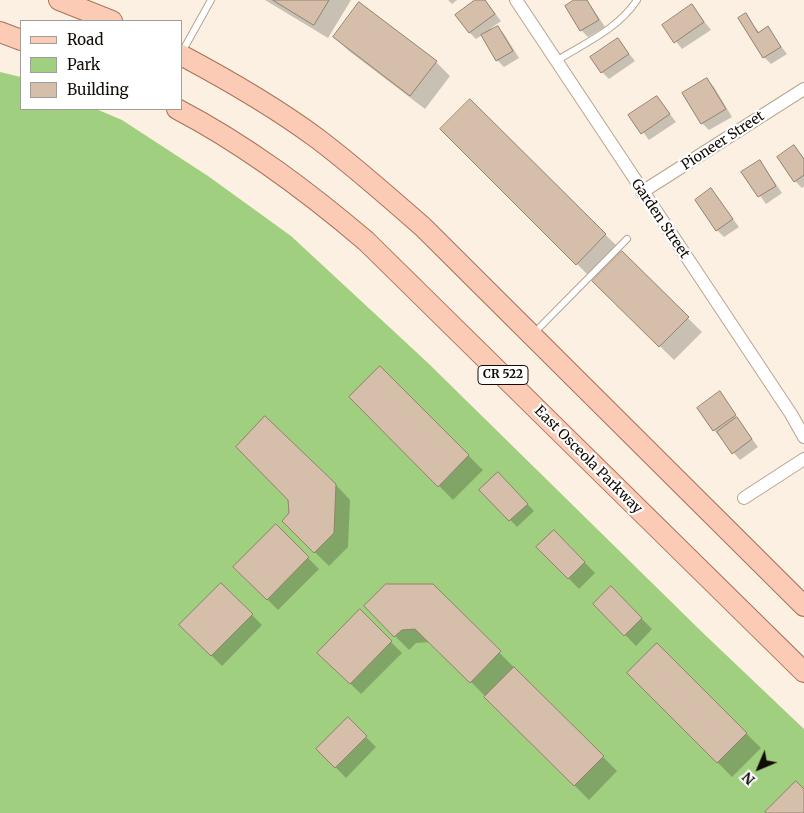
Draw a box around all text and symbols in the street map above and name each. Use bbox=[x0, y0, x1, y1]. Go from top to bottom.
legend bbox=[20, 20, 182, 110]
text: Road bbox=[67, 30, 103, 49]
text: Park bbox=[67, 55, 100, 74]
text: Building bbox=[67, 80, 129, 99]
street label: Pioneer Street bbox=[678, 108, 768, 174]
street label: Garden Street bbox=[627, 176, 693, 262]
road number: CR 522 bbox=[478, 366, 528, 384]
street label: East Osceola Parkway bbox=[531, 403, 645, 517]
north arrow bbox=[734, 743, 784, 793]
text: N bbox=[738, 768, 759, 789]

